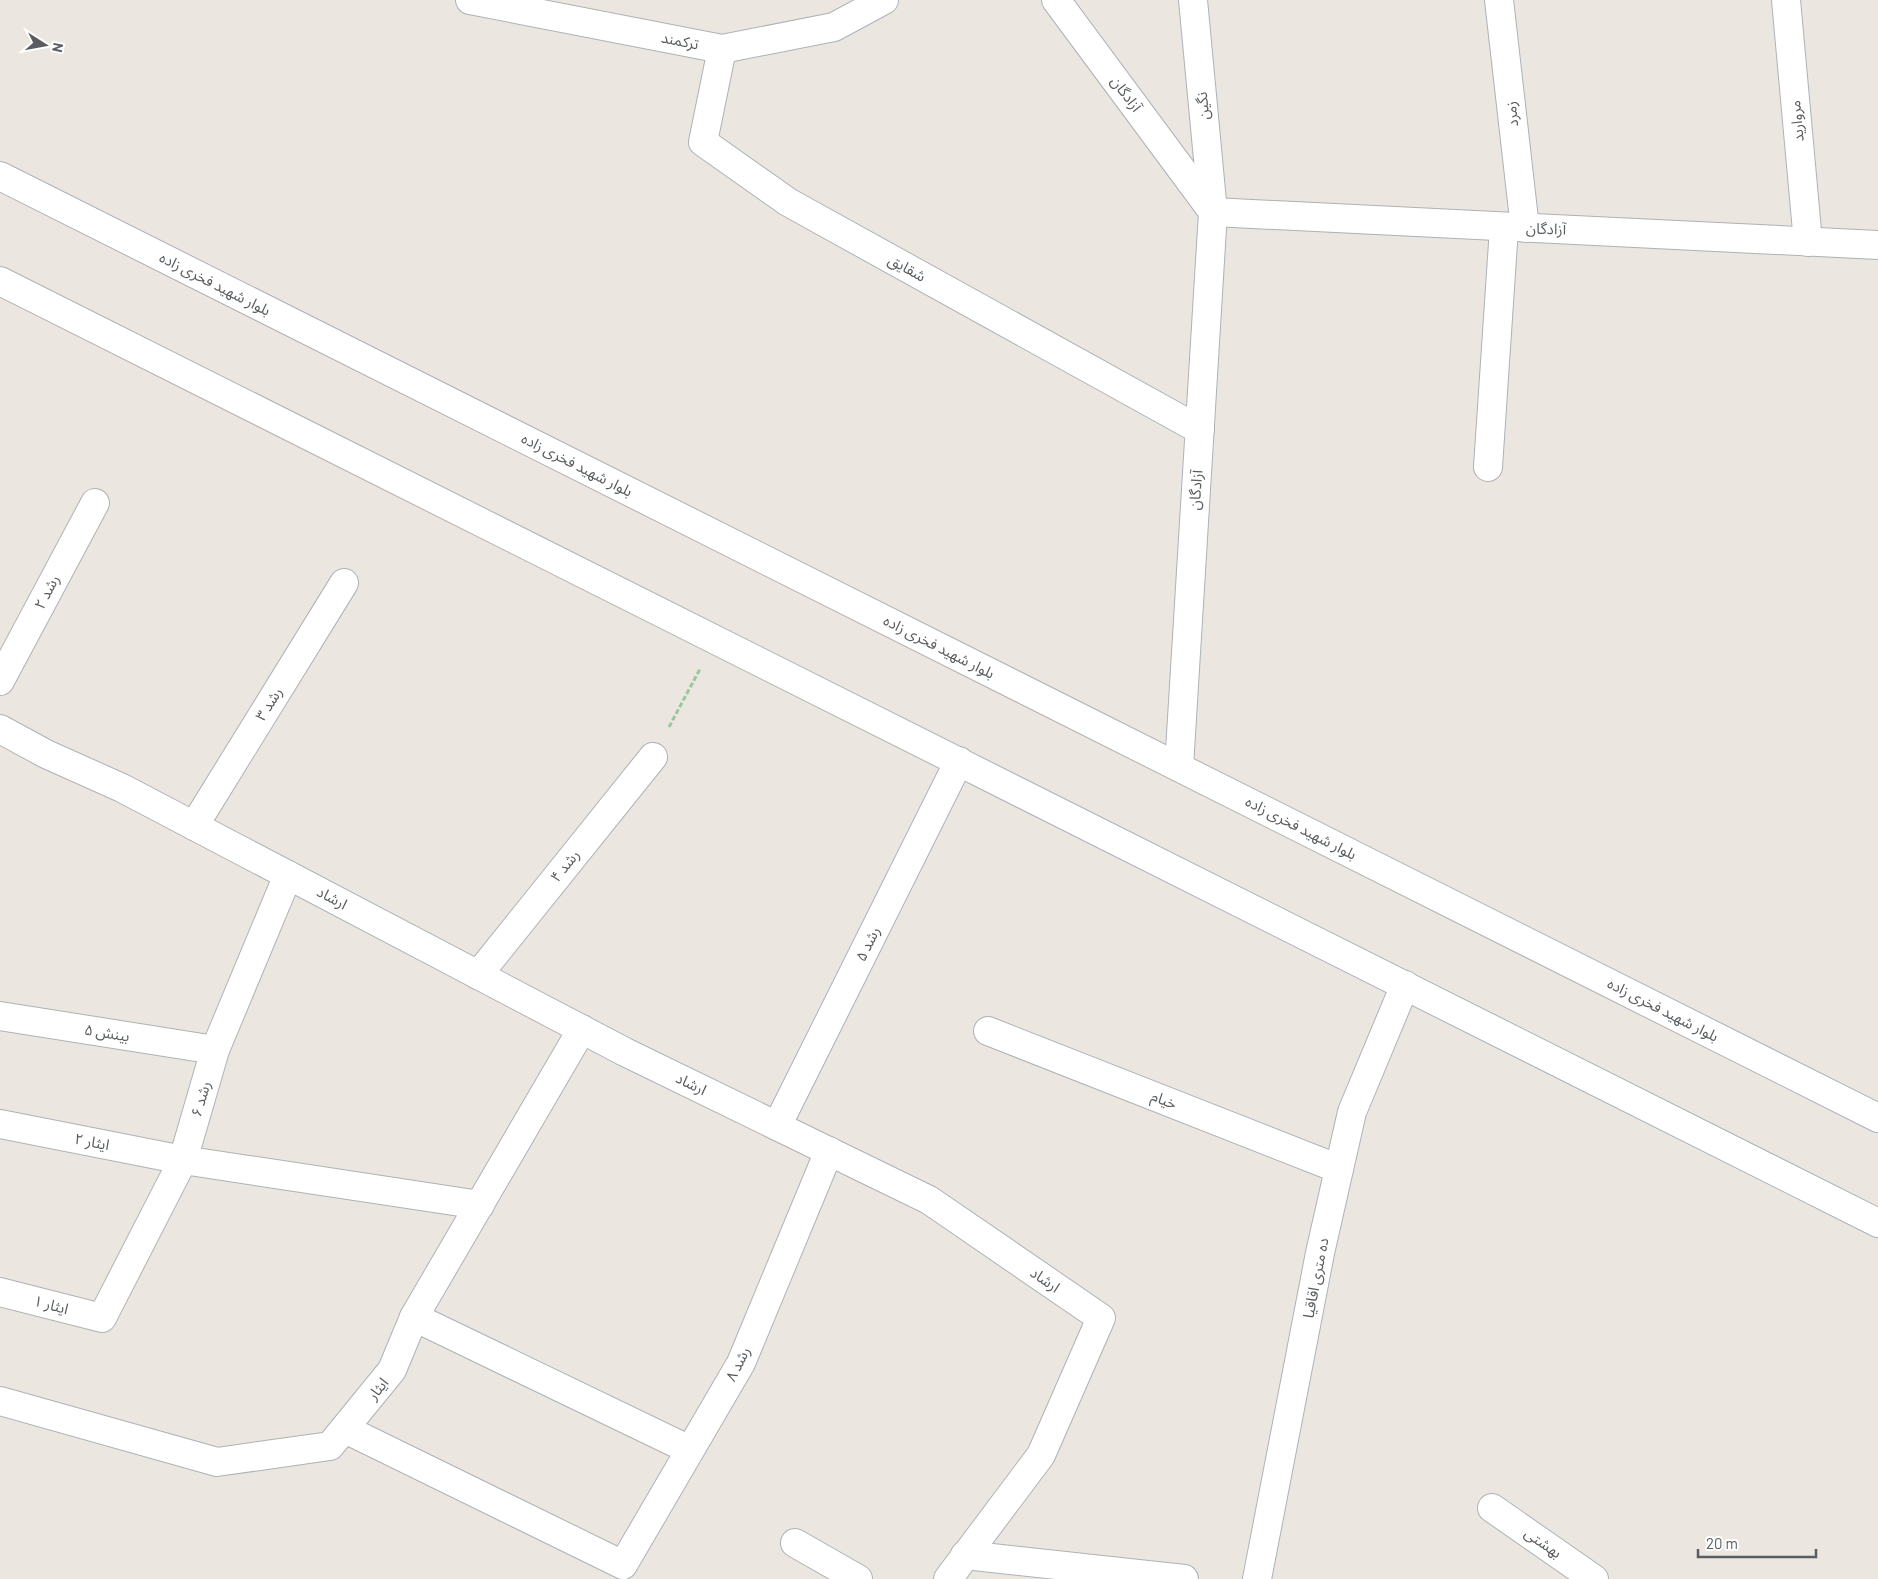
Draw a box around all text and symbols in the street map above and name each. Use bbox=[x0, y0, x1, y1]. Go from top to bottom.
north arrow bbox=[20, 20, 70, 70]
street label: ترکمند bbox=[660, 28, 700, 53]
text: N bbox=[49, 41, 67, 54]
street label: آزادگان bbox=[1107, 72, 1146, 116]
street label: نگین bbox=[1192, 91, 1213, 121]
street label: مروارید bbox=[1785, 99, 1808, 143]
street label: زمرد bbox=[1501, 100, 1522, 128]
street label: آزادگان bbox=[1526, 218, 1567, 239]
street label: بلوار شهید فخری زاده bbox=[156, 247, 274, 320]
street label: شقایق bbox=[885, 250, 930, 287]
street label: بلوار شهید فخری زاده bbox=[518, 428, 636, 501]
street label: آزادگان bbox=[1185, 469, 1206, 511]
street label: رشد ۲ bbox=[30, 571, 63, 612]
street label: بلوار شهید فخری زاده bbox=[880, 610, 998, 683]
street label: رشد ۳ bbox=[251, 683, 286, 724]
street label: بلوار شهید فخری زاده bbox=[1242, 791, 1360, 864]
street label: رشد ۴ bbox=[546, 846, 583, 886]
street label: ارشاد bbox=[314, 882, 351, 913]
street label: رشد ۵ bbox=[851, 923, 884, 964]
street label: بلوار شهید فخری زاده bbox=[1604, 973, 1722, 1046]
street label: بینش ۵ bbox=[83, 1020, 131, 1045]
street label: ارشاد bbox=[673, 1068, 710, 1099]
street label: رشد ۶ bbox=[186, 1079, 215, 1119]
street label: خیام bbox=[1148, 1086, 1180, 1115]
street label: ایثار ۲ bbox=[73, 1129, 111, 1154]
street label: ده متری اقاقیا bbox=[1298, 1236, 1333, 1320]
street label: ارشاد bbox=[1027, 1263, 1064, 1297]
street label: ایثار ۱ bbox=[32, 1291, 71, 1318]
street label: رشد ۸ bbox=[721, 1343, 754, 1384]
street label: ایثار bbox=[362, 1374, 392, 1405]
street label: بهشتی bbox=[1521, 1523, 1566, 1562]
scale bar bbox=[1698, 1526, 1816, 1558]
text: 20 m bbox=[1706, 1534, 1738, 1552]

